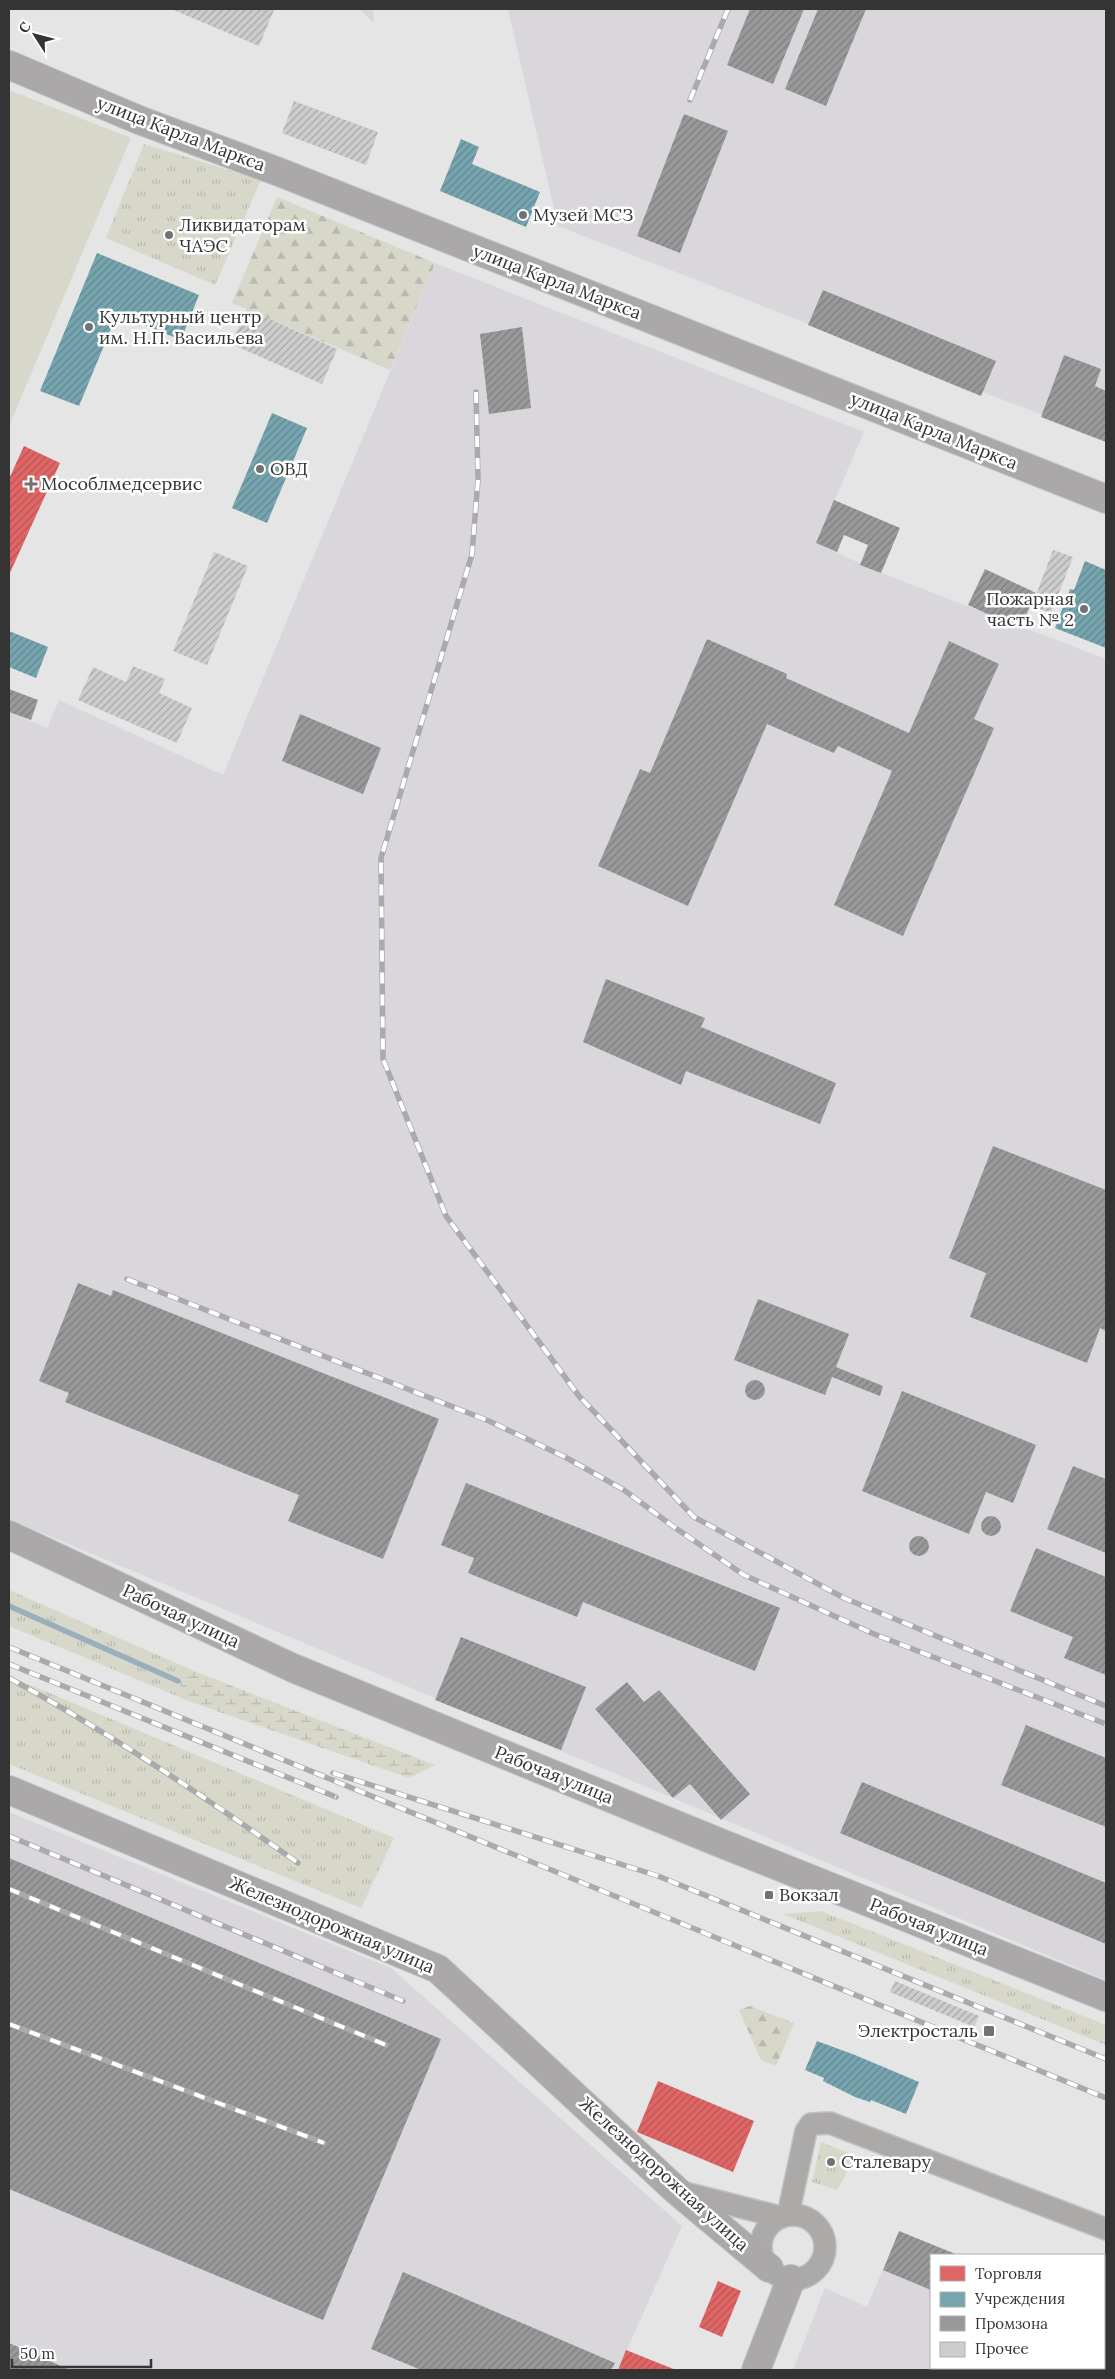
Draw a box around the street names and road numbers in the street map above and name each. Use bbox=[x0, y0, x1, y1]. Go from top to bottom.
street label: улица Карла Маркса bbox=[94, 91, 269, 176]
street label: улица Карла Маркса bbox=[470, 239, 645, 324]
street label: улица Карла Маркса bbox=[847, 386, 1021, 475]
street label: Рабочая улица bbox=[119, 1578, 243, 1653]
street label: Рабочая улица bbox=[491, 1740, 617, 1809]
street label: Железнодорожная улица bbox=[226, 1871, 438, 1978]
street label: Рабочая улица bbox=[866, 1892, 992, 1961]
street label: Железнодорожная улица bbox=[575, 2091, 754, 2256]

